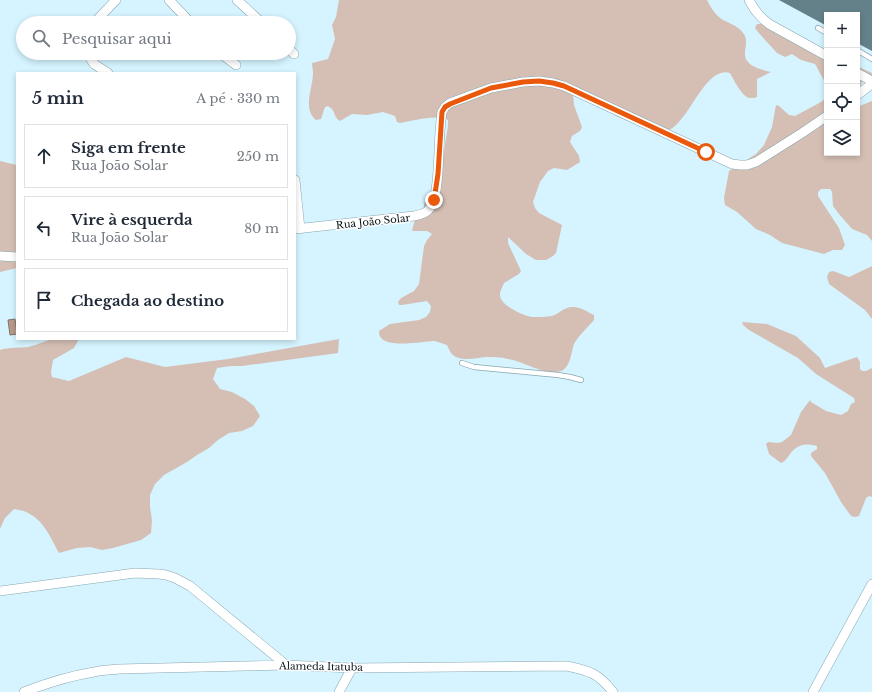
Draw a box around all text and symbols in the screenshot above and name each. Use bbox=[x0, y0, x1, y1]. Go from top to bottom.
map controls bbox=[824, 12, 860, 156]
button: + bbox=[824, 12, 860, 48]
search box bbox=[16, 16, 296, 60]
icon: search bbox=[30, 27, 52, 49]
text: Pesquisar aqui bbox=[62, 29, 172, 48]
button: − bbox=[824, 48, 860, 84]
button: locate bbox=[824, 84, 860, 120]
text: 5 min bbox=[32, 88, 84, 109]
text: A pé · 330 m bbox=[196, 90, 280, 107]
button: layers bbox=[824, 120, 860, 156]
text: Siga em frente bbox=[71, 138, 186, 157]
route start bbox=[697, 143, 715, 161]
icon: ahead bbox=[33, 145, 55, 167]
text: 250 m bbox=[237, 148, 279, 165]
text: Rua João Solar bbox=[71, 157, 168, 174]
route end bbox=[425, 191, 443, 209]
text: Vire à esquerda bbox=[71, 210, 193, 229]
street label: Rua João Solar bbox=[335, 211, 411, 232]
icon: left bbox=[33, 217, 55, 239]
text: 80 m bbox=[244, 220, 279, 237]
text: Rua João Solar bbox=[71, 229, 168, 246]
icon: arrive bbox=[33, 289, 55, 311]
text: Chegada ao destino bbox=[71, 291, 224, 310]
street label: Alameda Itatuba bbox=[278, 659, 363, 674]

